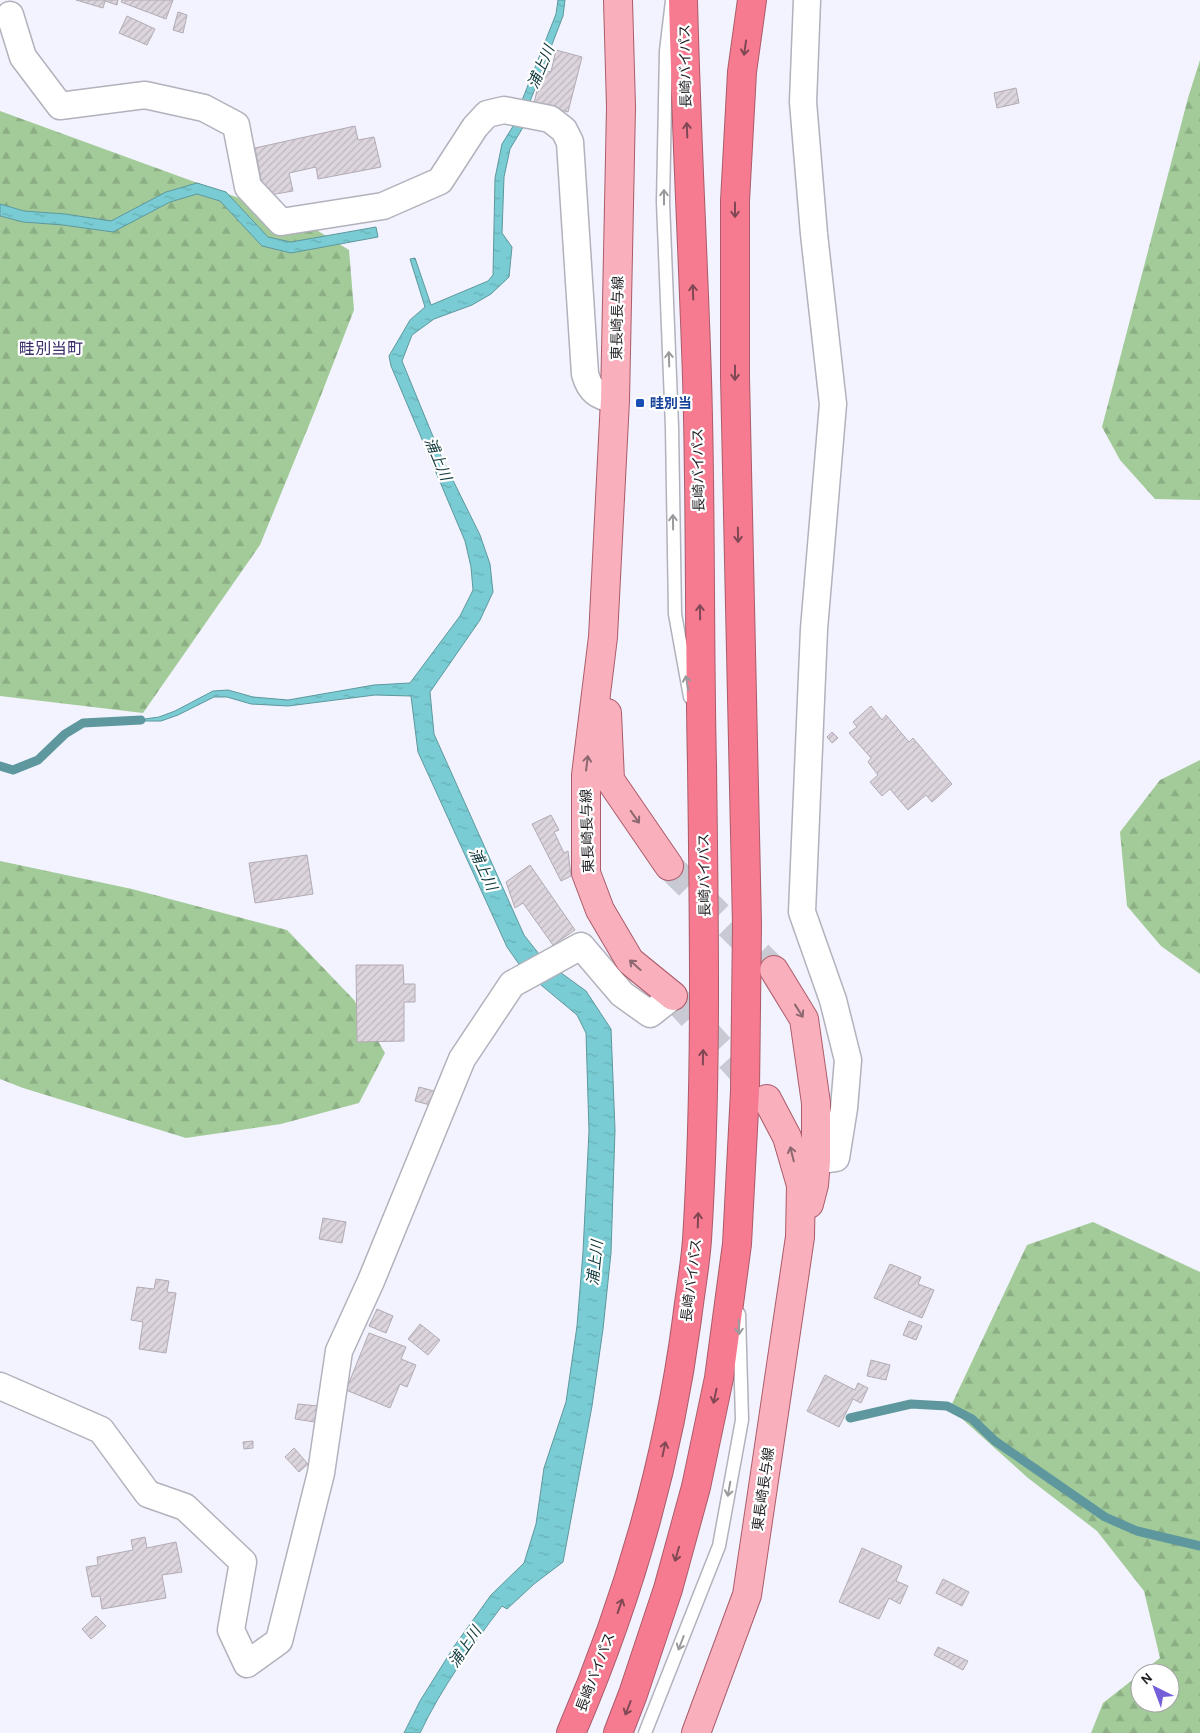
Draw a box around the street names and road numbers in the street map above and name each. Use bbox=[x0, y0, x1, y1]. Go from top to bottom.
street label: 長崎バイパス bbox=[677, 24, 694, 108]
street label: 東長崎長与線 bbox=[609, 276, 626, 360]
street label: 長崎バイパス bbox=[690, 428, 707, 512]
street label: 東長崎長与線 bbox=[579, 789, 596, 873]
street label: 長崎バイパス bbox=[696, 833, 713, 917]
street label: 長崎バイパス bbox=[679, 1238, 704, 1323]
street label: 東長崎長与線 bbox=[750, 1446, 777, 1532]
street label: 長崎バイパス bbox=[573, 1630, 617, 1714]

